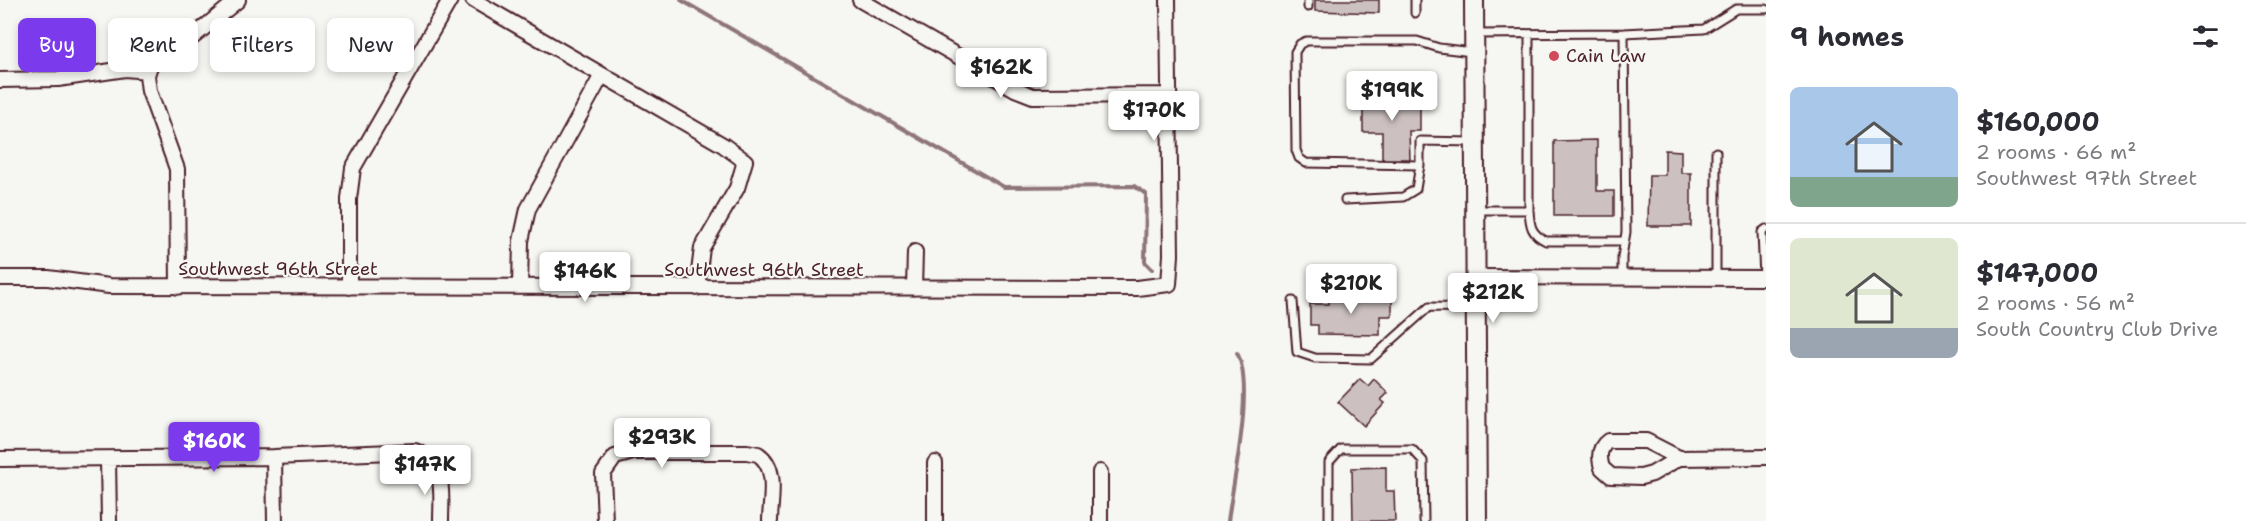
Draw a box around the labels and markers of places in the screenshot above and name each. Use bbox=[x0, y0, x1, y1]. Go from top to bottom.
place label: Cain Law bbox=[1566, 44, 1646, 68]
pin: $162K bbox=[959, 48, 1043, 99]
marker: Cain Law bbox=[1547, 49, 1561, 63]
pin: $199K bbox=[1350, 71, 1434, 122]
pin: $170K bbox=[1112, 91, 1196, 142]
pin: $146K bbox=[543, 252, 627, 303]
pin: $210K bbox=[1309, 264, 1393, 315]
pin: $212K bbox=[1451, 273, 1535, 324]
pin: $293K bbox=[620, 418, 704, 469]
pin: $160K bbox=[172, 422, 256, 473]
pin: $147K bbox=[383, 445, 467, 496]

